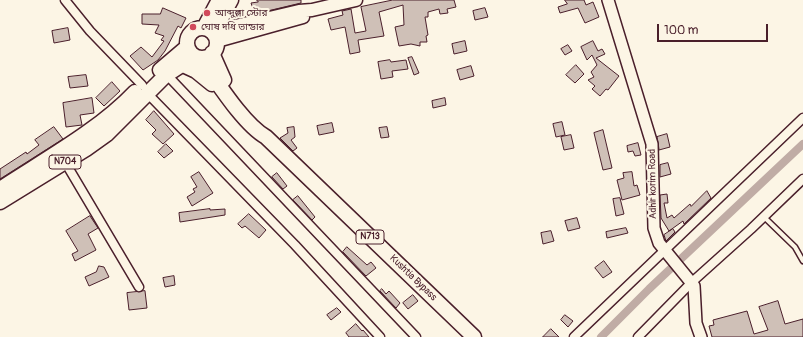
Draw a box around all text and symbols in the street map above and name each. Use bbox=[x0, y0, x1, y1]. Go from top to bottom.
place label: আব্দুল্লা স্টোর bbox=[215, 7, 267, 19]
marker: আব্দুল্লা স্টোর bbox=[202, 8, 212, 18]
scale bar bbox=[659, 16, 770, 42]
place label: ঘোষ দধি ভান্ডার bbox=[201, 21, 265, 33]
marker: ঘোষ দধি ভান্ডার bbox=[188, 22, 198, 32]
text: 100 m bbox=[664, 23, 698, 38]
street label: Adhir korim Road bbox=[646, 149, 660, 219]
road number: N704 bbox=[49, 155, 81, 169]
road number: N713 bbox=[356, 230, 384, 244]
street label: Kushtia Bypass bbox=[387, 252, 439, 304]

